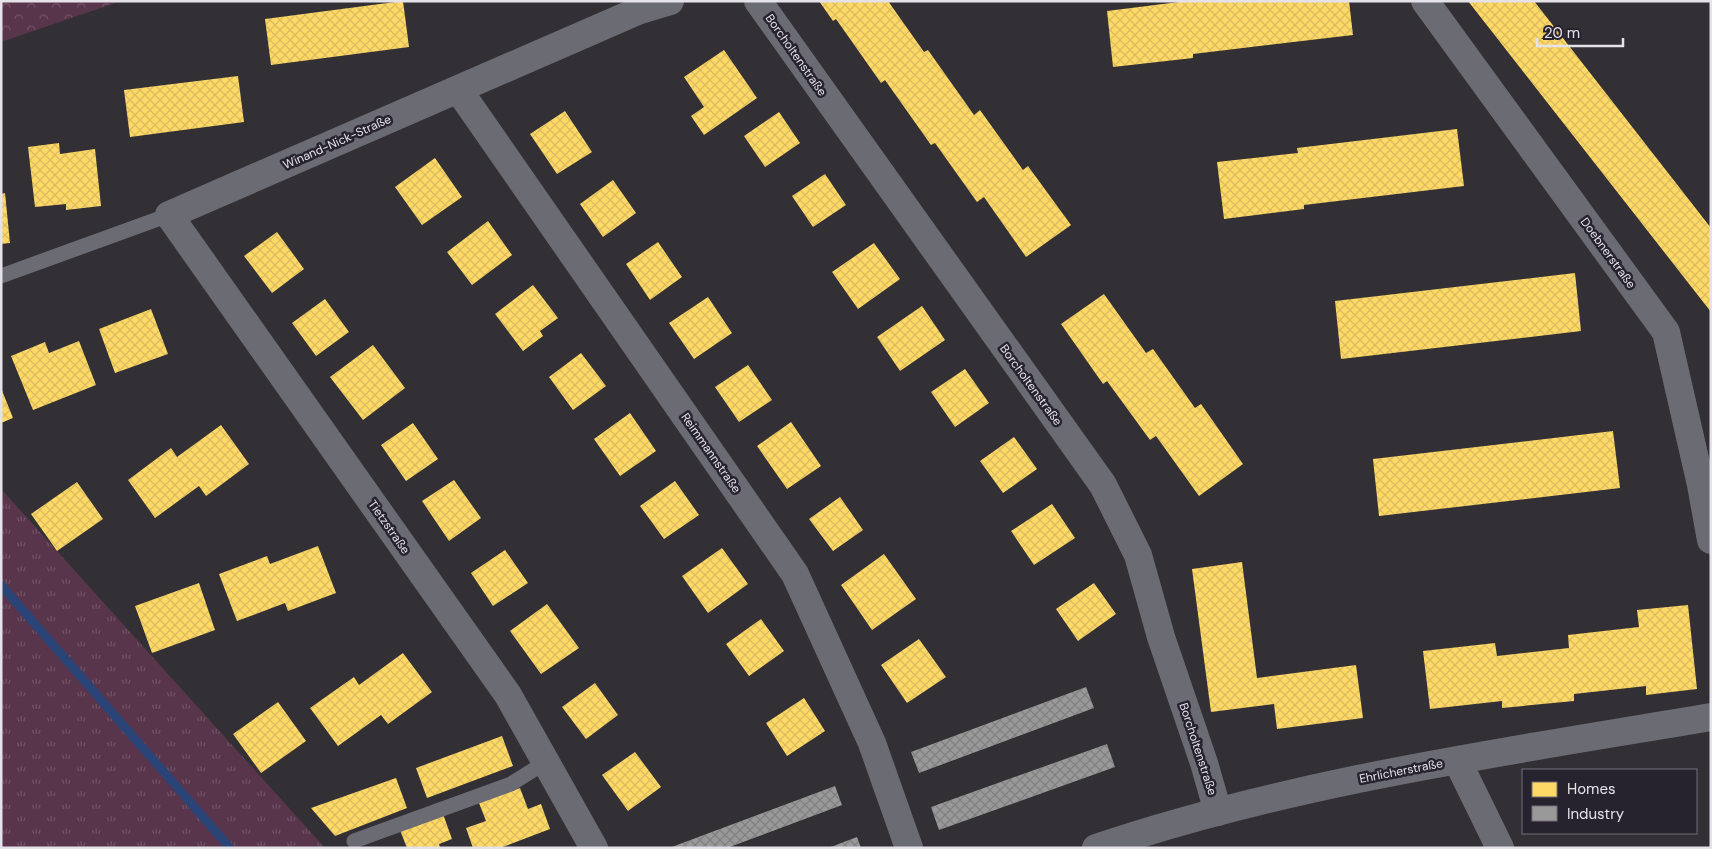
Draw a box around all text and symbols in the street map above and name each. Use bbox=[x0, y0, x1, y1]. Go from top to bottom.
street label: Borcholtenstraße bbox=[762, 11, 830, 99]
scale bar bbox=[1537, 15, 1623, 47]
text: 20 m bbox=[1544, 23, 1580, 43]
street label: Winand-Nick-Straße bbox=[280, 111, 394, 173]
street label: Doebnerstraße bbox=[1577, 214, 1639, 292]
street label: Borcholtenstraße bbox=[996, 341, 1066, 429]
street label: Reimmannstraße bbox=[677, 410, 745, 496]
street label: Tietzstraße bbox=[365, 497, 414, 557]
street label: Borcholtenstraße bbox=[1176, 701, 1221, 797]
street label: Ehrlicherstraße bbox=[1358, 755, 1444, 787]
legend bbox=[1522, 769, 1697, 834]
text: Homes bbox=[1567, 779, 1616, 799]
text: Industry bbox=[1567, 804, 1625, 824]

